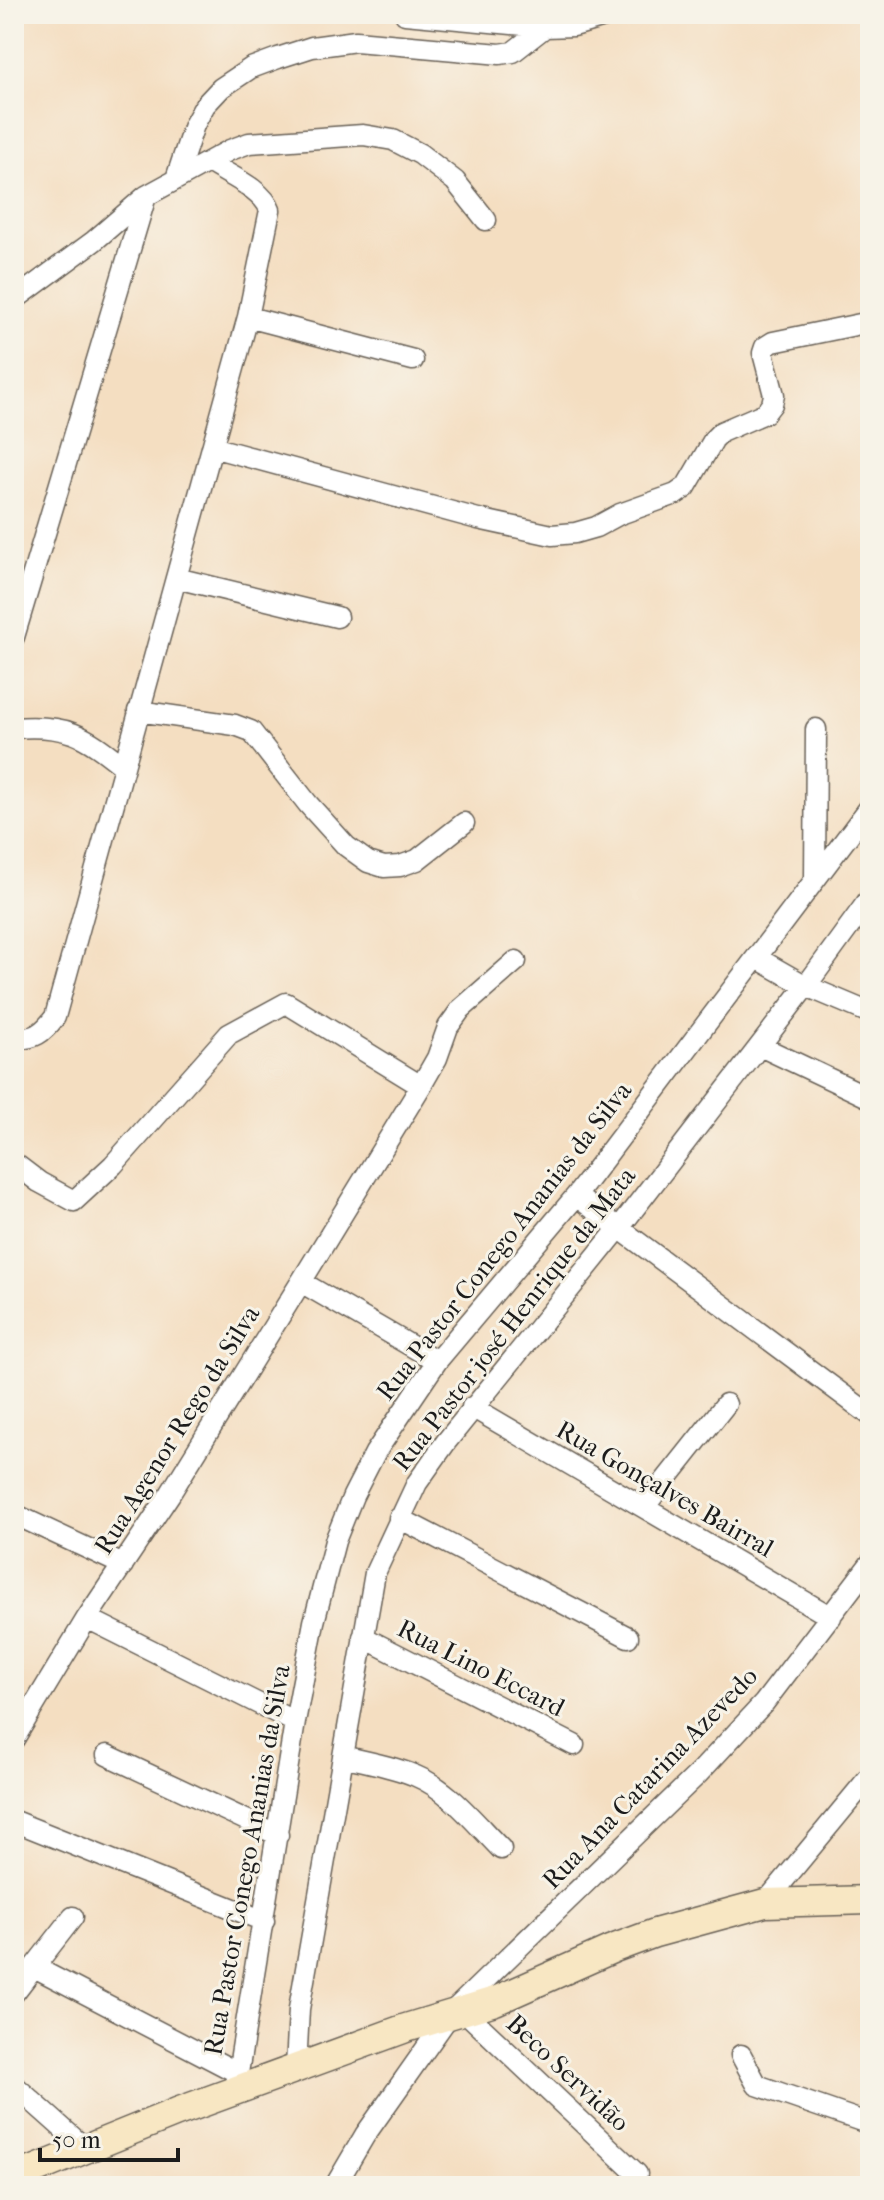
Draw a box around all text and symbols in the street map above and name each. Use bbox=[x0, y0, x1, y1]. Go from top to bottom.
street label: Rua Pastor Conego Ananias da Silva bbox=[370, 1075, 639, 1407]
street label: Rua Pastor josé Henrique da Mata bbox=[386, 1160, 643, 1477]
street label: Rua Agenor Rego da Silva bbox=[88, 1299, 267, 1560]
street label: Rua Gonçalves Bairral bbox=[551, 1414, 779, 1564]
street label: Rua Lino Eccard bbox=[392, 1613, 571, 1724]
street label: Rua Pastor Conego Ananias da Silva bbox=[197, 1661, 297, 2058]
street label: Rua Ana Catarina Azevedo bbox=[536, 1661, 764, 1895]
street label: Beco Servidão bbox=[500, 2008, 636, 2138]
scale bar bbox=[40, 2112, 178, 2162]
text: 50 m bbox=[52, 2126, 101, 2154]

